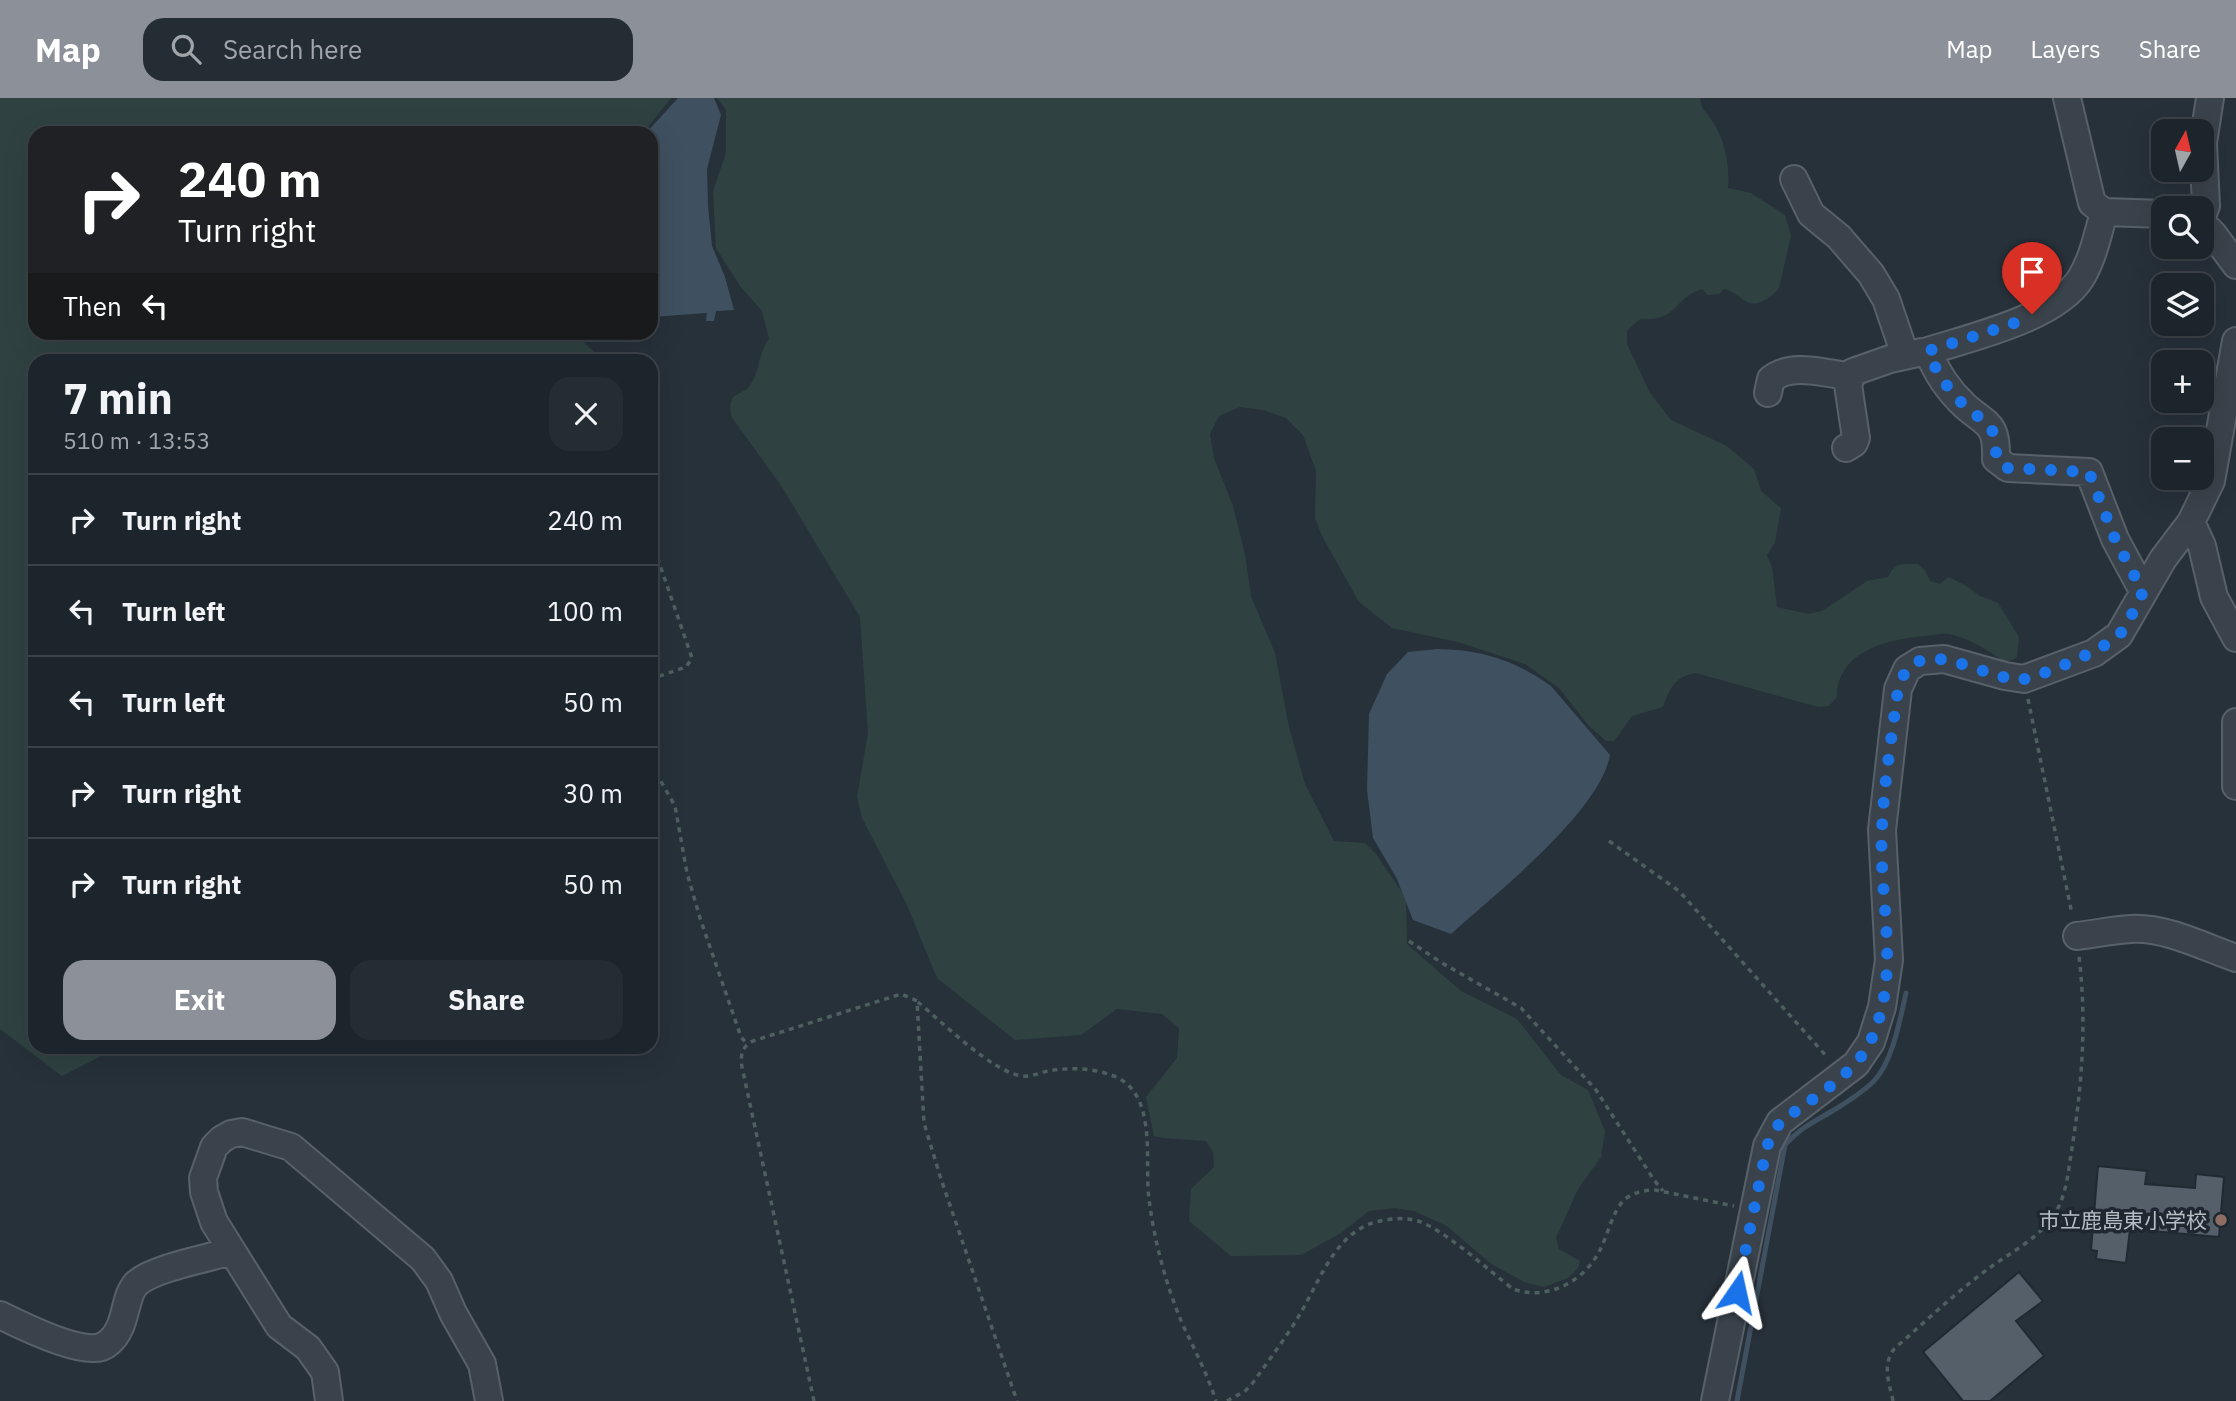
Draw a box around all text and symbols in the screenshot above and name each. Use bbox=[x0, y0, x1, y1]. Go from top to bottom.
search box bbox=[143, 18, 633, 81]
text: Map bbox=[35, 28, 101, 71]
icon: search bbox=[167, 30, 205, 68]
text: Search here bbox=[223, 32, 362, 66]
text: Map bbox=[1946, 33, 1993, 65]
text: Layers bbox=[2031, 33, 2101, 65]
text: Share bbox=[2139, 33, 2201, 65]
north arrow bbox=[2151, 119, 2214, 182]
map controls bbox=[2151, 119, 2214, 490]
text: 240 m bbox=[178, 147, 322, 210]
icon: right bbox=[63, 154, 154, 245]
button: search bbox=[2151, 196, 2214, 259]
text: Turn right bbox=[178, 209, 316, 251]
pin bbox=[2002, 242, 2062, 314]
icon: arrive bbox=[2013, 253, 2051, 291]
button: layers bbox=[2151, 273, 2214, 336]
icon: left bbox=[136, 287, 174, 325]
text: Then bbox=[63, 289, 122, 323]
button: + bbox=[2151, 350, 2214, 413]
text: 7 min bbox=[63, 371, 173, 426]
button: close bbox=[549, 377, 623, 451]
text: 510 m · 13:53 bbox=[63, 425, 210, 455]
button: − bbox=[2151, 427, 2214, 490]
icon: right bbox=[63, 501, 101, 539]
text: Turn right bbox=[122, 503, 241, 537]
text: 240 m bbox=[547, 503, 623, 537]
icon: left bbox=[63, 592, 101, 630]
text: Turn left bbox=[122, 594, 225, 628]
text: 100 m bbox=[547, 594, 623, 628]
icon: left bbox=[63, 683, 101, 721]
text: Turn left bbox=[122, 685, 225, 719]
text: 50 m bbox=[563, 685, 623, 719]
icon: right bbox=[63, 774, 101, 812]
text: Turn right bbox=[122, 776, 241, 810]
text: 30 m bbox=[563, 776, 623, 810]
icon: right bbox=[63, 865, 101, 903]
text: Turn right bbox=[122, 867, 241, 901]
text: 50 m bbox=[563, 867, 623, 901]
button: Exit bbox=[63, 960, 336, 1040]
button: Share bbox=[350, 960, 623, 1040]
place label: 市立鹿島東小学校 bbox=[2039, 1206, 2207, 1234]
marker: 市立鹿島東小学校 bbox=[2213, 1212, 2229, 1228]
position arrow bbox=[1700, 1255, 1774, 1329]

